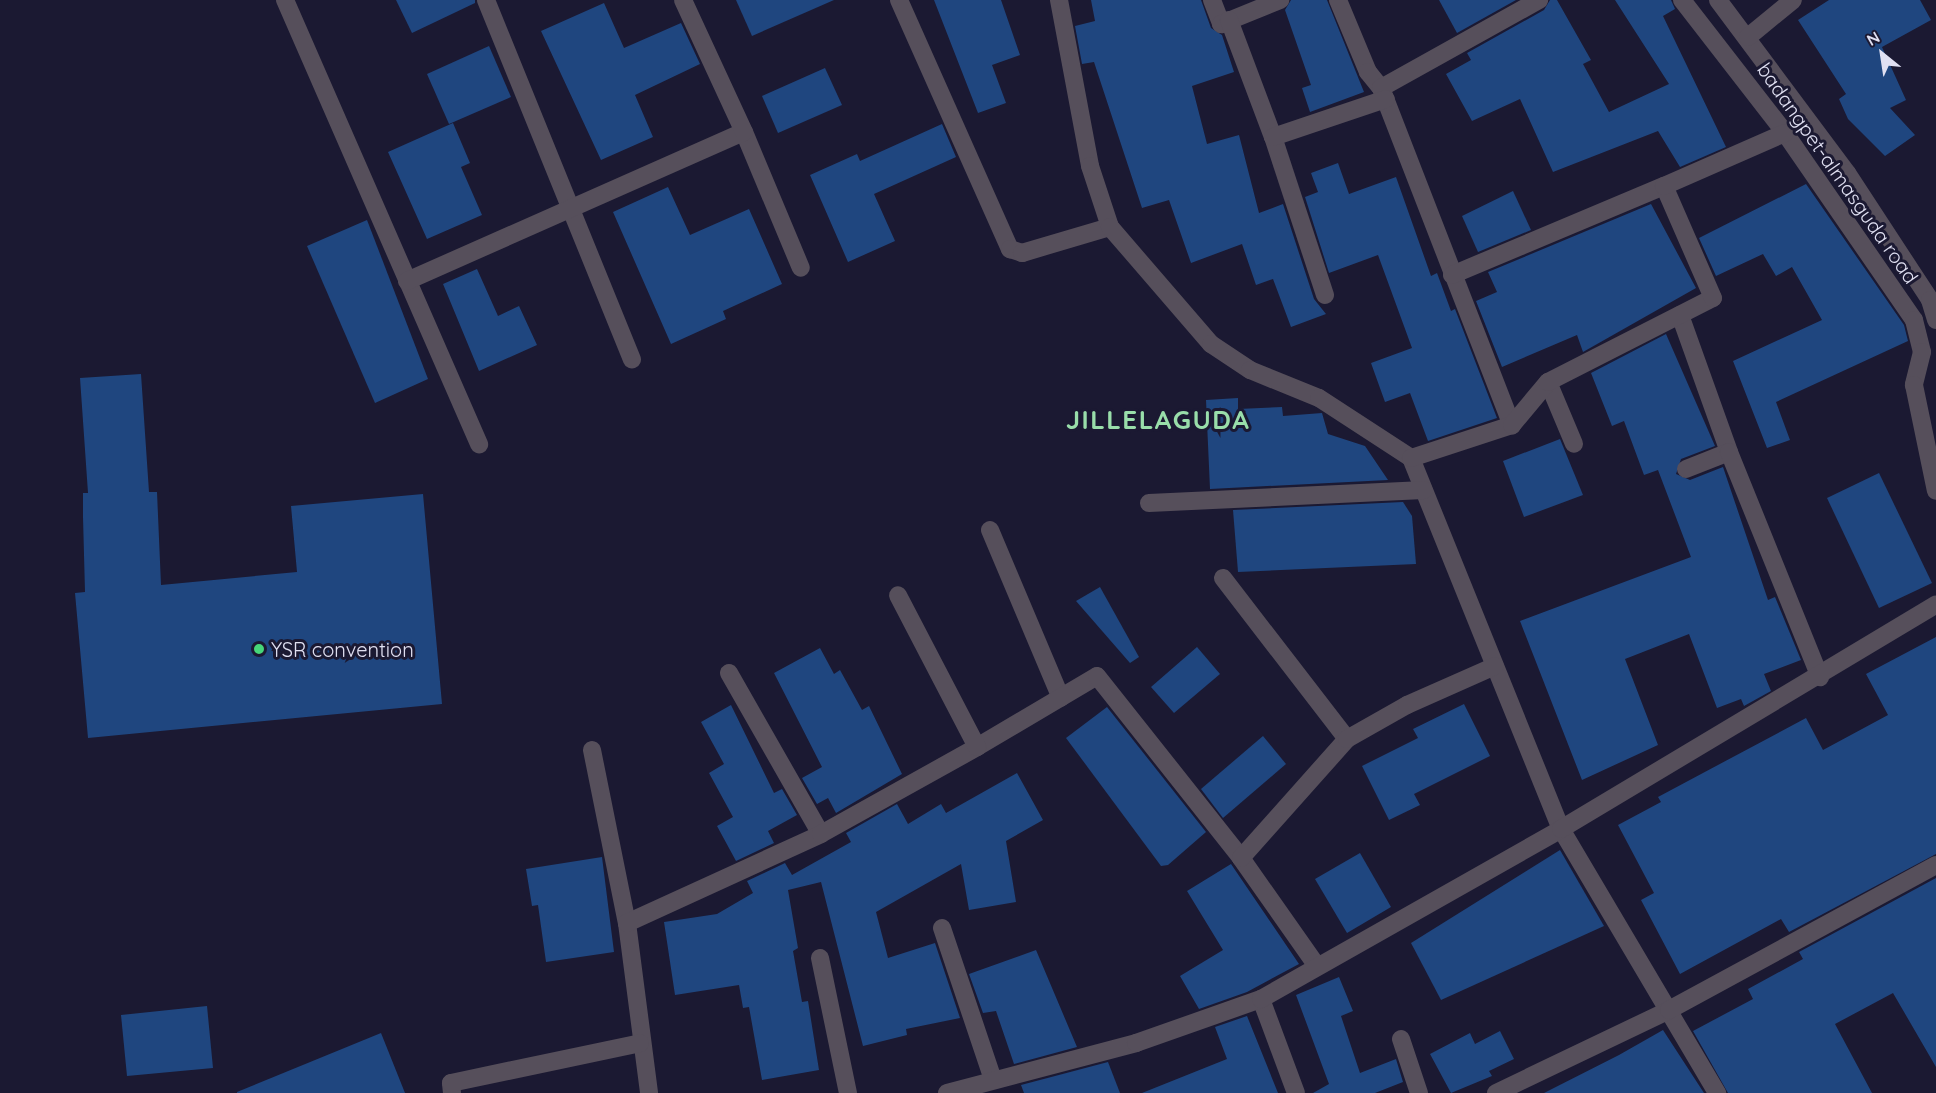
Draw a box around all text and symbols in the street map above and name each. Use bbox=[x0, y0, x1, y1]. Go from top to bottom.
north arrow bbox=[1852, 24, 1912, 84]
text: N bbox=[1863, 27, 1883, 50]
street label: badangpet-almasguda road bbox=[1752, 58, 1924, 288]
district label: JILLELAGUDA bbox=[1066, 404, 1250, 436]
place label: YSR convention bbox=[271, 637, 414, 661]
marker: YSR convention bbox=[252, 642, 266, 656]

